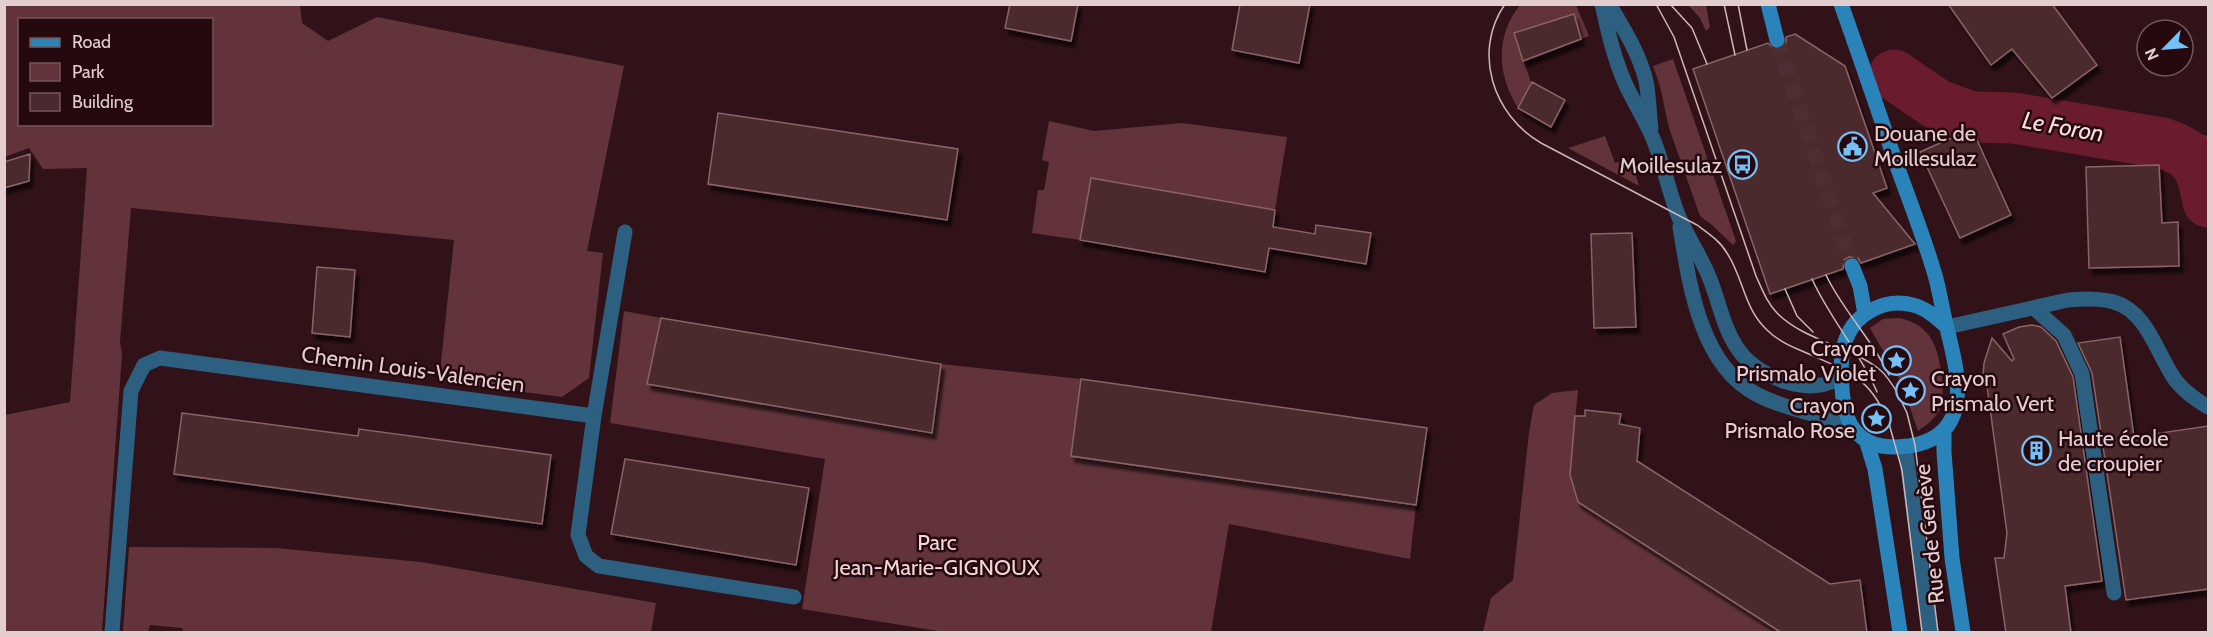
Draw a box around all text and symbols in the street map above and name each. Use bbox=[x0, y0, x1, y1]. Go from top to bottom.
legend bbox=[18, 18, 213, 126]
north arrow bbox=[2135, 18, 2195, 78]
text: Road bbox=[72, 31, 111, 53]
text: N bbox=[2141, 45, 2163, 63]
text: Park bbox=[72, 61, 105, 83]
text: Building bbox=[72, 91, 134, 113]
water label: Le Foron bbox=[2020, 105, 2106, 148]
place label: Douane de Moillesulaz bbox=[1874, 120, 1977, 172]
public building icon: Douane de Moillesulaz bbox=[1837, 130, 1869, 162]
bus stop icon: Moillesulaz bbox=[1727, 149, 1759, 181]
place label: Moillesulaz bbox=[1619, 152, 1722, 179]
place label: Crayon Prismalo Violet bbox=[1736, 335, 1877, 387]
street label: Chemin Louis-Valencien bbox=[300, 340, 526, 399]
place icon: Crayon Prismalo Violet bbox=[1881, 345, 1913, 377]
place label: Crayon Prismalo Vert bbox=[1931, 365, 2054, 417]
place icon: Crayon Prismalo Vert bbox=[1894, 375, 1926, 407]
place label: Crayon Prismalo Rose bbox=[1725, 392, 1855, 444]
place icon: Crayon Prismalo Rose bbox=[1860, 402, 1892, 434]
place label: Haute école de croupier bbox=[2058, 425, 2168, 477]
building icon: Haute école de croupier bbox=[2021, 435, 2053, 467]
street label: Rue de Genève bbox=[1909, 463, 1950, 605]
park label: Parc Jean-Marie-GIGNOUX bbox=[833, 529, 1040, 581]

